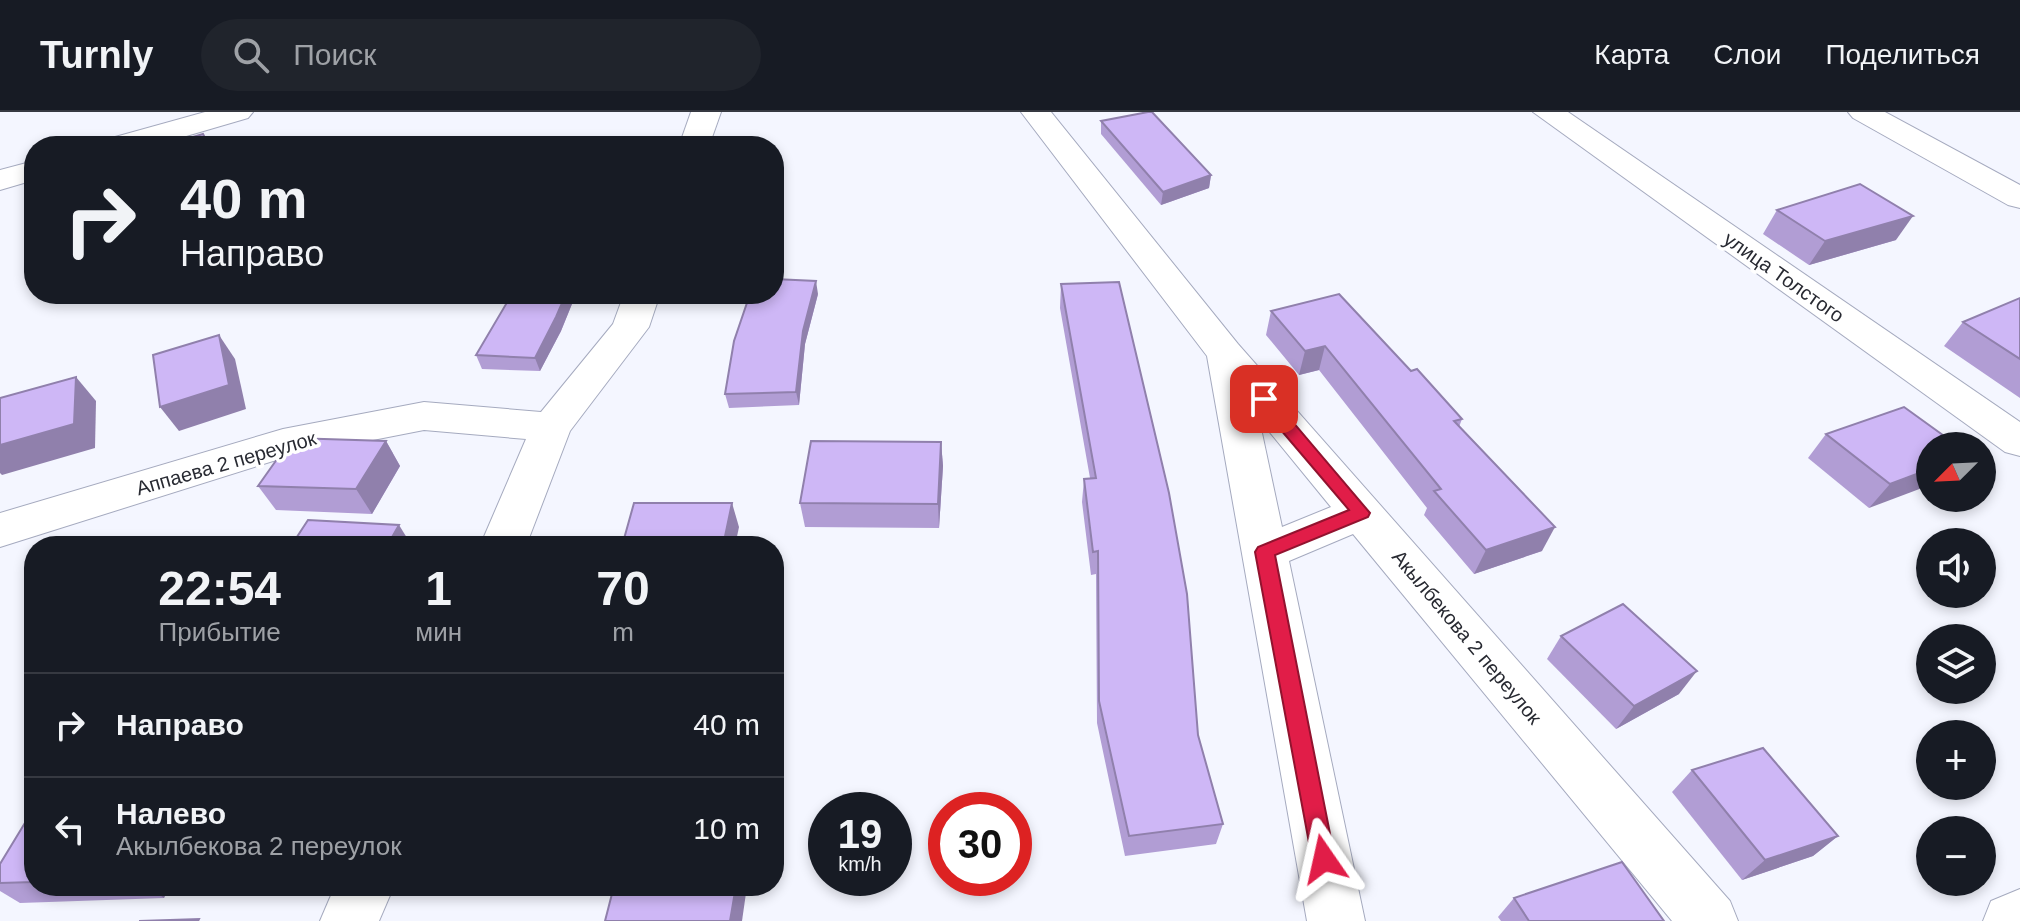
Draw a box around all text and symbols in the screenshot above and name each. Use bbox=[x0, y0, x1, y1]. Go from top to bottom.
search box bbox=[201, 19, 761, 91]
icon: search bbox=[229, 33, 273, 77]
text: Turnly bbox=[40, 34, 153, 76]
text: Поиск bbox=[293, 38, 376, 71]
text: Карта bbox=[1594, 39, 1669, 70]
text: Слои bbox=[1713, 39, 1781, 70]
text: Поделиться bbox=[1825, 39, 1980, 70]
text: 40 m bbox=[180, 167, 308, 230]
icon: right bbox=[48, 168, 152, 272]
street label: улица Толстого bbox=[1720, 227, 1848, 327]
text: Направо bbox=[180, 233, 324, 274]
pin bbox=[1230, 365, 1298, 433]
icon: arrive bbox=[1242, 377, 1286, 421]
street label: Аппаева 2 переулок bbox=[133, 427, 319, 499]
north arrow bbox=[1916, 432, 1996, 512]
map controls bbox=[1916, 432, 1996, 896]
button: sound bbox=[1916, 528, 1996, 608]
street label: Акылбекова 2 переулок bbox=[1388, 546, 1546, 728]
text: 22:54 bbox=[158, 562, 281, 615]
text: 1 bbox=[425, 562, 452, 615]
text: 70 bbox=[596, 562, 650, 615]
text: Прибытие bbox=[159, 617, 281, 647]
text: мин bbox=[415, 617, 462, 647]
text: m bbox=[612, 617, 634, 647]
button: layers bbox=[1916, 624, 1996, 704]
icon: right bbox=[48, 703, 92, 747]
text: Направо bbox=[116, 708, 244, 741]
text: 40 m bbox=[693, 708, 760, 741]
button: + bbox=[1916, 720, 1996, 800]
speed limit sign: 30 bbox=[928, 792, 1032, 896]
text: Налево bbox=[116, 797, 226, 830]
icon: left bbox=[48, 807, 92, 851]
text: 10 m bbox=[693, 812, 760, 845]
text: 19 bbox=[838, 812, 882, 856]
button: − bbox=[1916, 816, 1996, 896]
position arrow bbox=[1282, 817, 1366, 901]
text: Акылбекова 2 переулок bbox=[116, 831, 402, 861]
text: km/h bbox=[838, 853, 882, 875]

